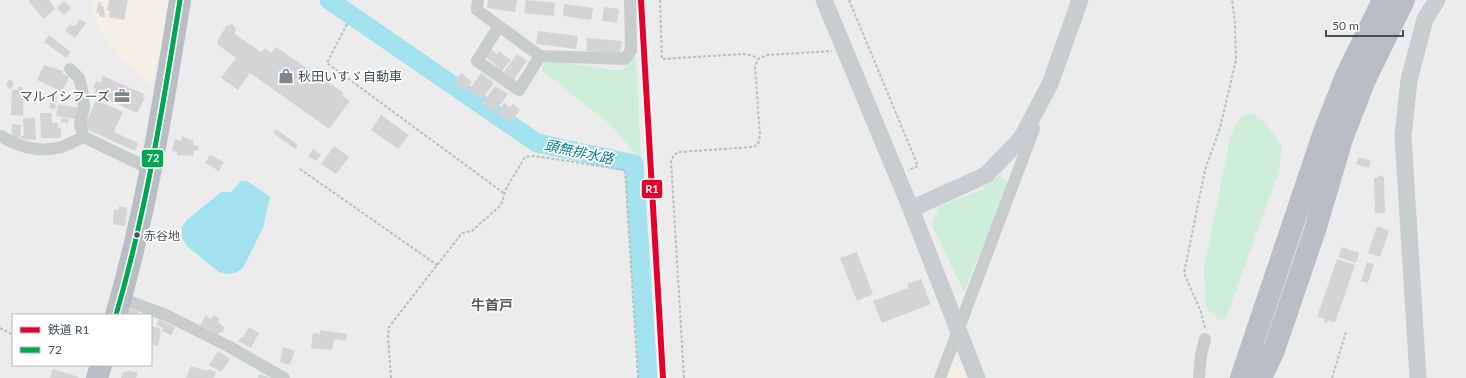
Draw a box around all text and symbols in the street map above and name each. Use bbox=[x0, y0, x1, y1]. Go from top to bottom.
scale bar bbox=[1326, 12, 1403, 38]
text: 50 m bbox=[1332, 18, 1359, 33]
shop icon: 秋田いすゞ自動車 bbox=[277, 67, 295, 85]
place label: 秋田いすゞ自動車 bbox=[298, 68, 402, 84]
office icon: マルイシフーズ bbox=[113, 87, 131, 105]
place label: マルイシフーズ bbox=[20, 88, 110, 104]
water label: 頭無排水路 bbox=[543, 136, 616, 167]
line badge: 72 bbox=[141, 149, 164, 168]
text: 72 bbox=[147, 151, 159, 164]
line badge: R1 bbox=[641, 179, 663, 199]
text: R1 bbox=[645, 182, 659, 195]
place label: 赤谷地 bbox=[144, 228, 180, 243]
marker: 赤谷地 bbox=[132, 230, 142, 240]
district label: 牛首戸 bbox=[471, 296, 513, 313]
legend bbox=[12, 314, 152, 366]
text: 鉄道 R1 bbox=[48, 322, 90, 337]
text: 72 bbox=[48, 342, 62, 357]

